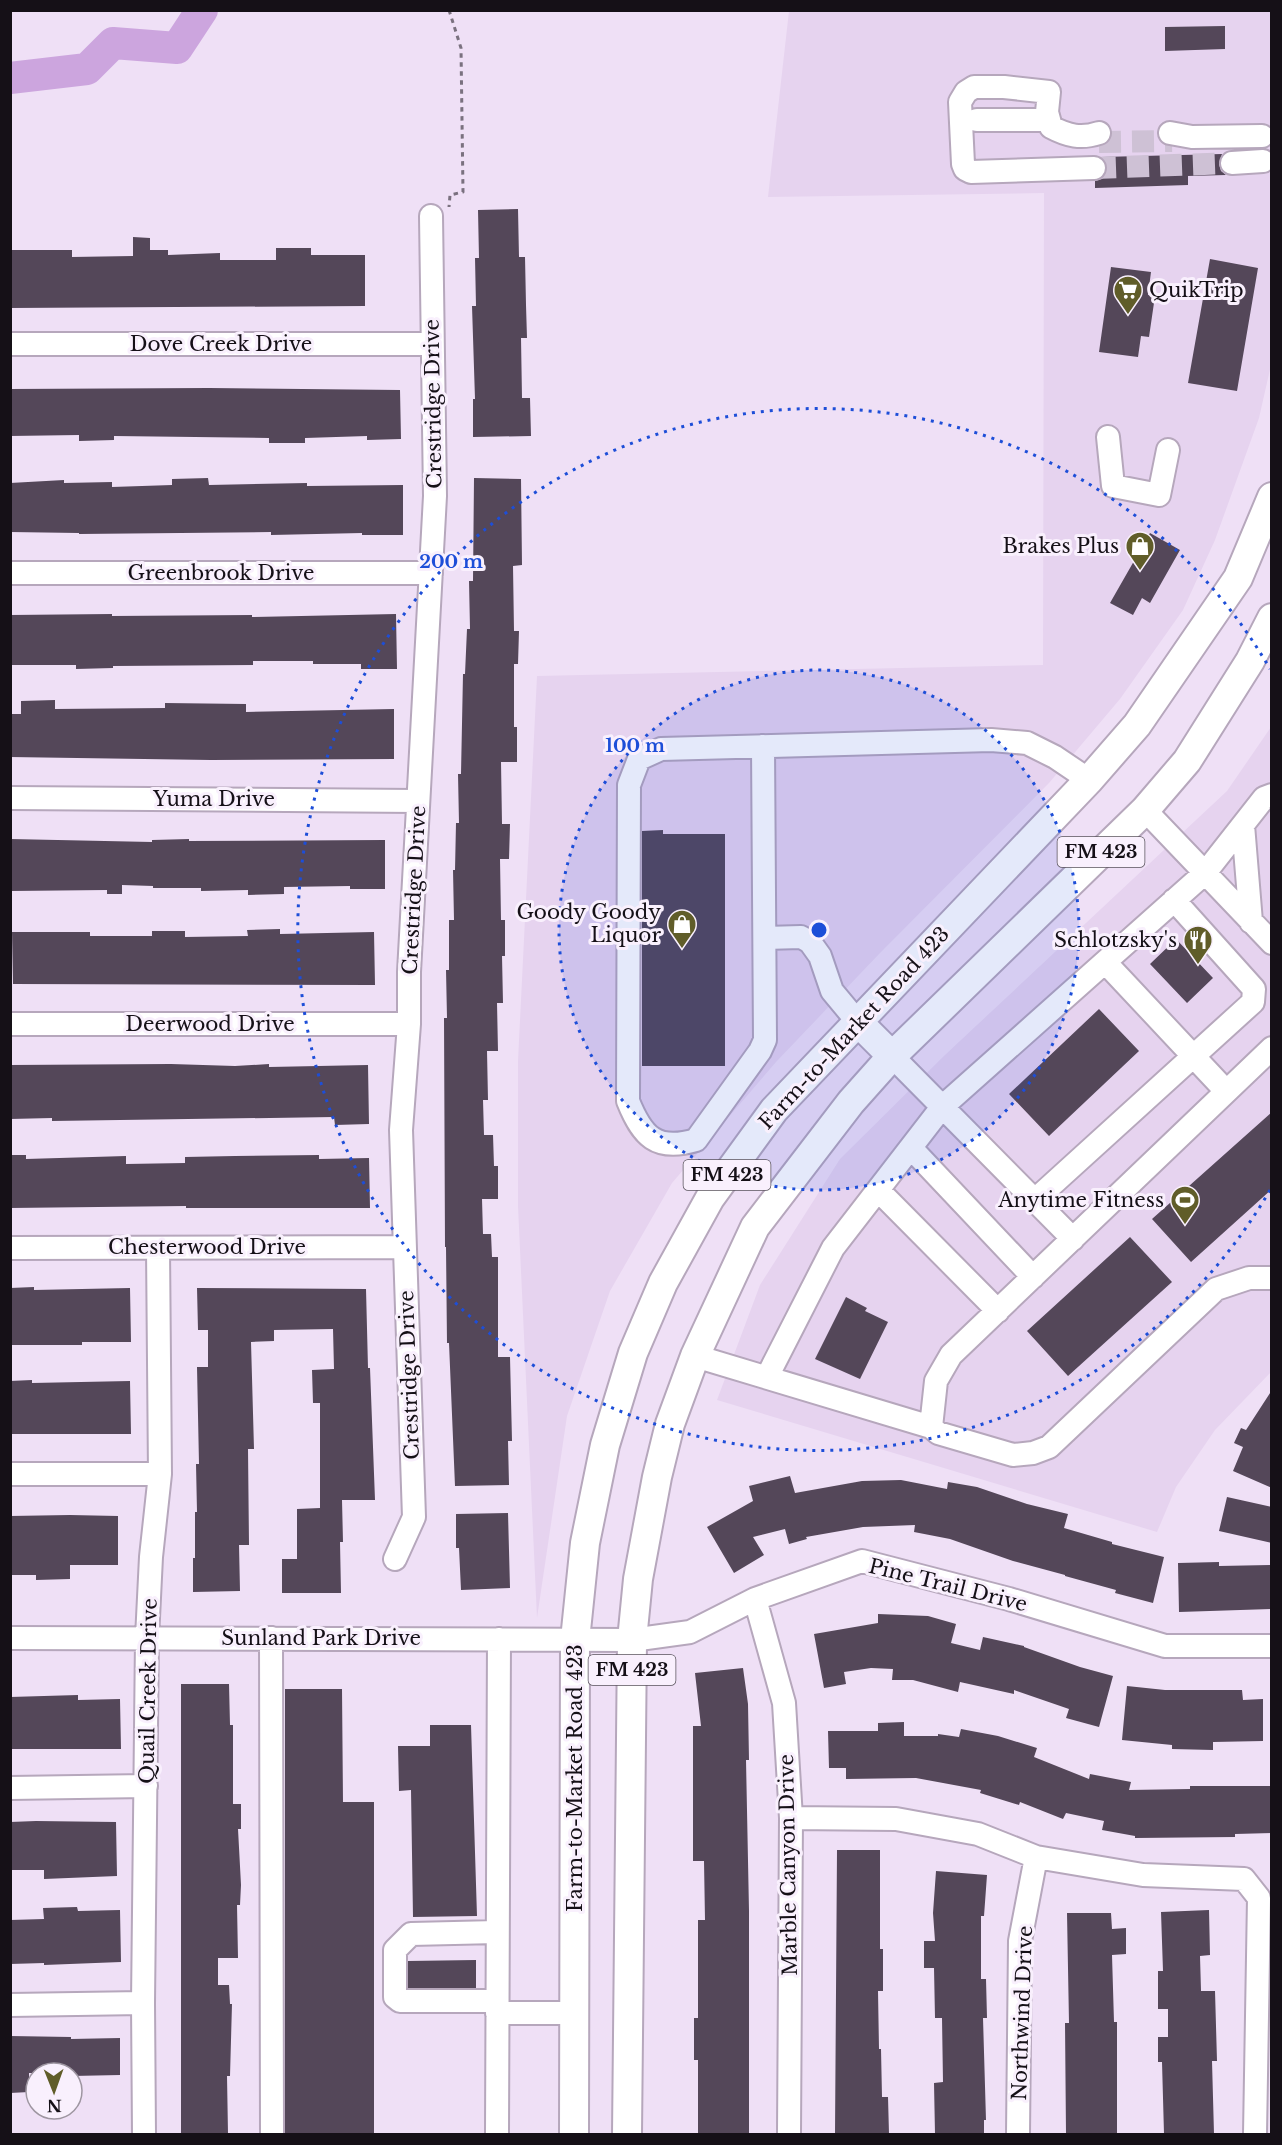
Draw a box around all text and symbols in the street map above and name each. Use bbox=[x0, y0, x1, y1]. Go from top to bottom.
supermarket icon: QuikTrip bbox=[1112, 274, 1144, 316]
place label: QuikTrip bbox=[1149, 278, 1244, 302]
street label: Crestridge Drive bbox=[420, 319, 446, 489]
street label: Dove Creek Drive bbox=[130, 332, 312, 356]
shop icon: Brakes Plus bbox=[1124, 530, 1156, 572]
place label: Brakes Plus bbox=[1002, 534, 1119, 558]
text: 200 m bbox=[419, 551, 483, 573]
street label: Greenbrook Drive bbox=[128, 561, 314, 585]
text: 100 m bbox=[605, 735, 665, 757]
street label: Yuma Drive bbox=[152, 787, 275, 811]
street label: Crestridge Drive bbox=[398, 805, 430, 975]
road number: FM 423 bbox=[1058, 837, 1144, 867]
place label: Goody Goody Liquor bbox=[516, 900, 661, 947]
shop icon: Goody Goody Liquor bbox=[666, 908, 698, 950]
centre of rings bbox=[809, 920, 829, 940]
street label: Farm-to-Market Road 423 bbox=[754, 922, 954, 1134]
restaurant icon: Schlotzsky's bbox=[1182, 924, 1214, 966]
place label: Schlotzsky's bbox=[1054, 928, 1177, 952]
street label: Deerwood Drive bbox=[125, 1012, 295, 1036]
road number: FM 423 bbox=[684, 1160, 771, 1190]
sports icon: Anytime Fitness bbox=[1169, 1184, 1201, 1226]
place label: Anytime Fitness bbox=[997, 1188, 1164, 1212]
street label: Chesterwood Drive bbox=[108, 1235, 306, 1259]
street label: Crestridge Drive bbox=[394, 1290, 424, 1460]
street label: Pine Trail Drive bbox=[866, 1554, 1030, 1616]
street label: Quail Creek Drive bbox=[134, 1598, 162, 1784]
street label: Sunland Park Drive bbox=[221, 1626, 421, 1650]
street label: Farm-to-Market Road 423 bbox=[563, 1644, 587, 1912]
road number: FM 423 bbox=[588, 1655, 676, 1685]
street label: Marble Canyon Drive bbox=[774, 1754, 802, 1976]
street label: Northwind Drive bbox=[1007, 1925, 1037, 2101]
north arrow bbox=[24, 2061, 84, 2121]
text: N bbox=[47, 2096, 62, 2116]

